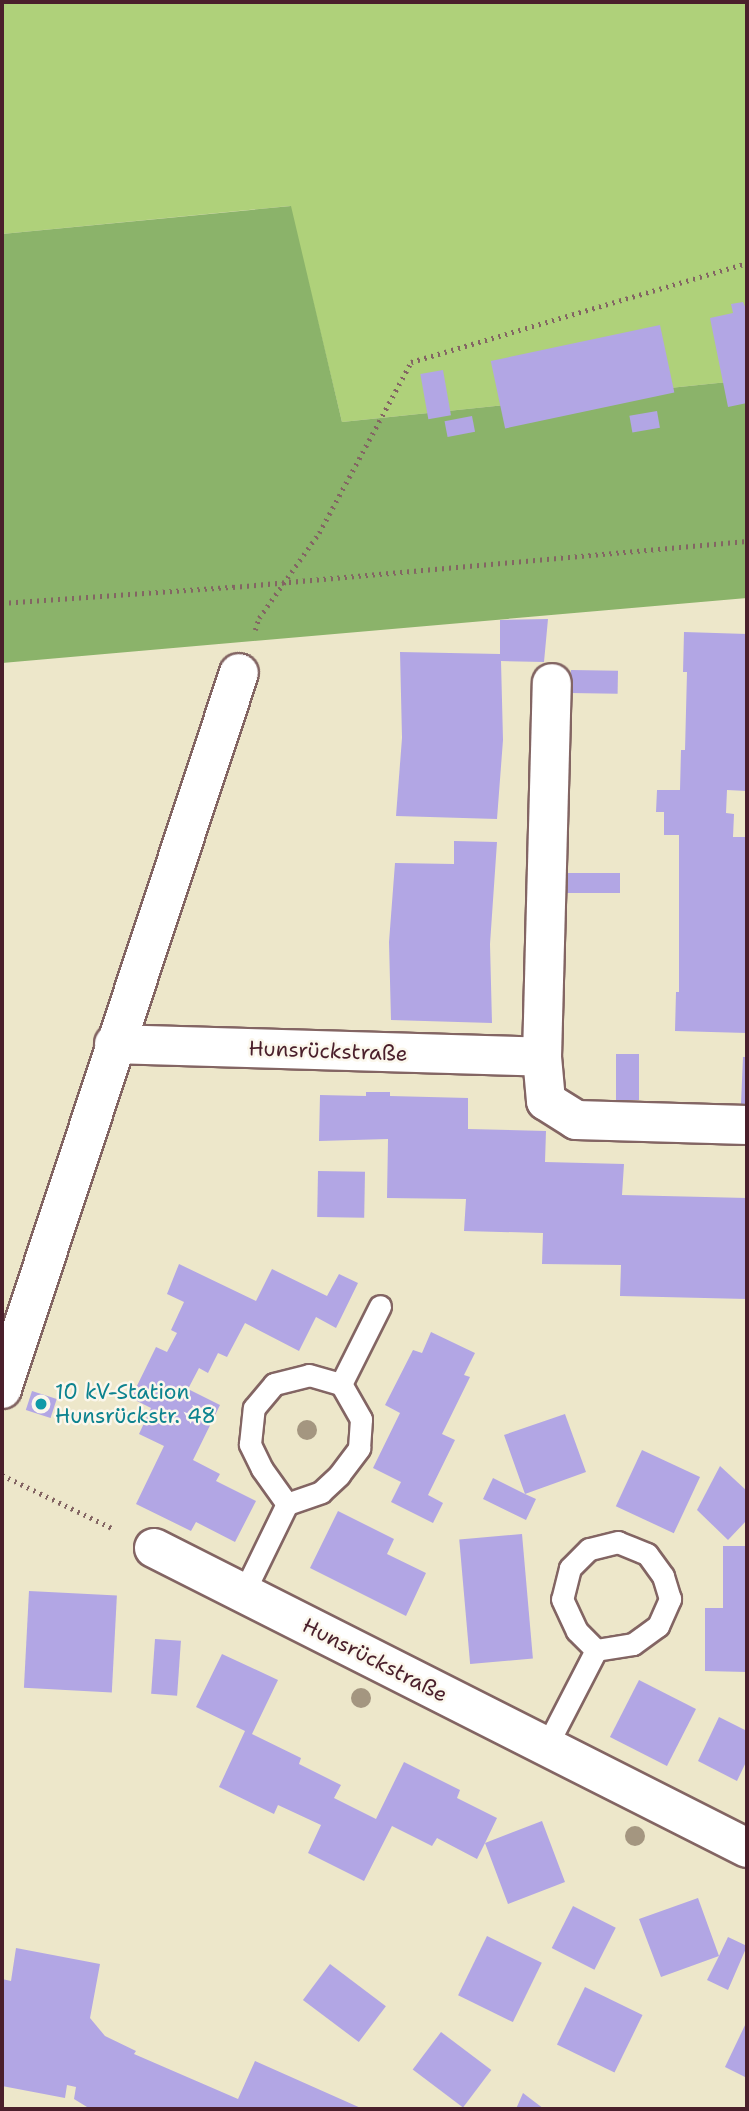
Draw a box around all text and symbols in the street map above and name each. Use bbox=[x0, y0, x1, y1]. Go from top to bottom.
street label: Hunsrückstraße bbox=[248, 1036, 408, 1066]
place label: 10 kV-Station Hunsrückstr. 48 bbox=[55, 1379, 216, 1429]
marker: 10 kV-Station Hunsrückstr. 48 bbox=[33, 1396, 49, 1412]
street label: Hunsrückstraße bbox=[298, 1613, 452, 1707]

